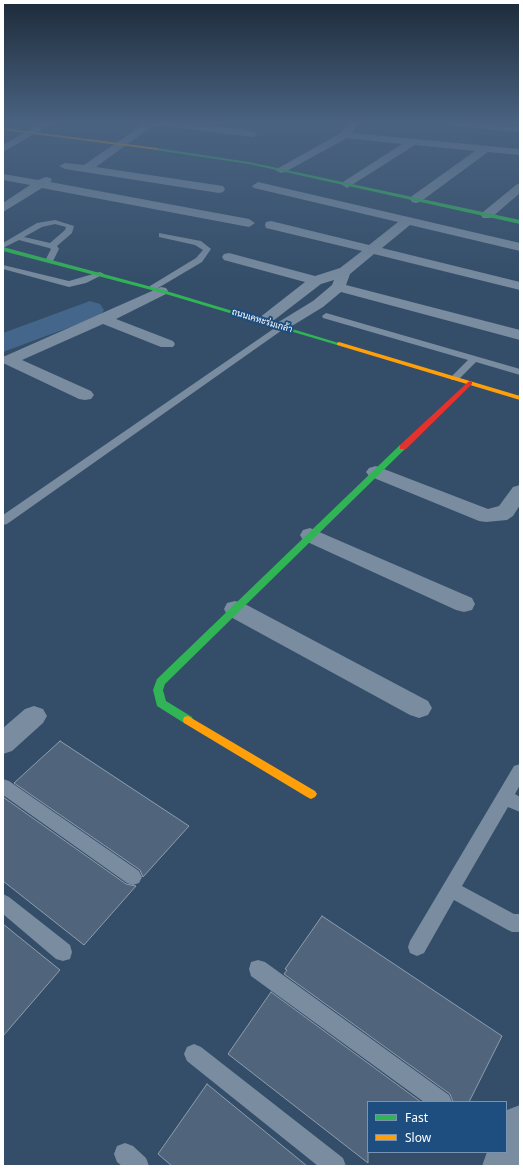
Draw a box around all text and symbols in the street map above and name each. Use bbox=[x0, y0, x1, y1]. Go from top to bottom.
street label: ถนนเคหะร่มเกล้า bbox=[230, 307, 294, 335]
legend bbox=[367, 1101, 507, 1153]
text: Fast bbox=[405, 1109, 428, 1126]
text: Slow bbox=[405, 1129, 431, 1146]

